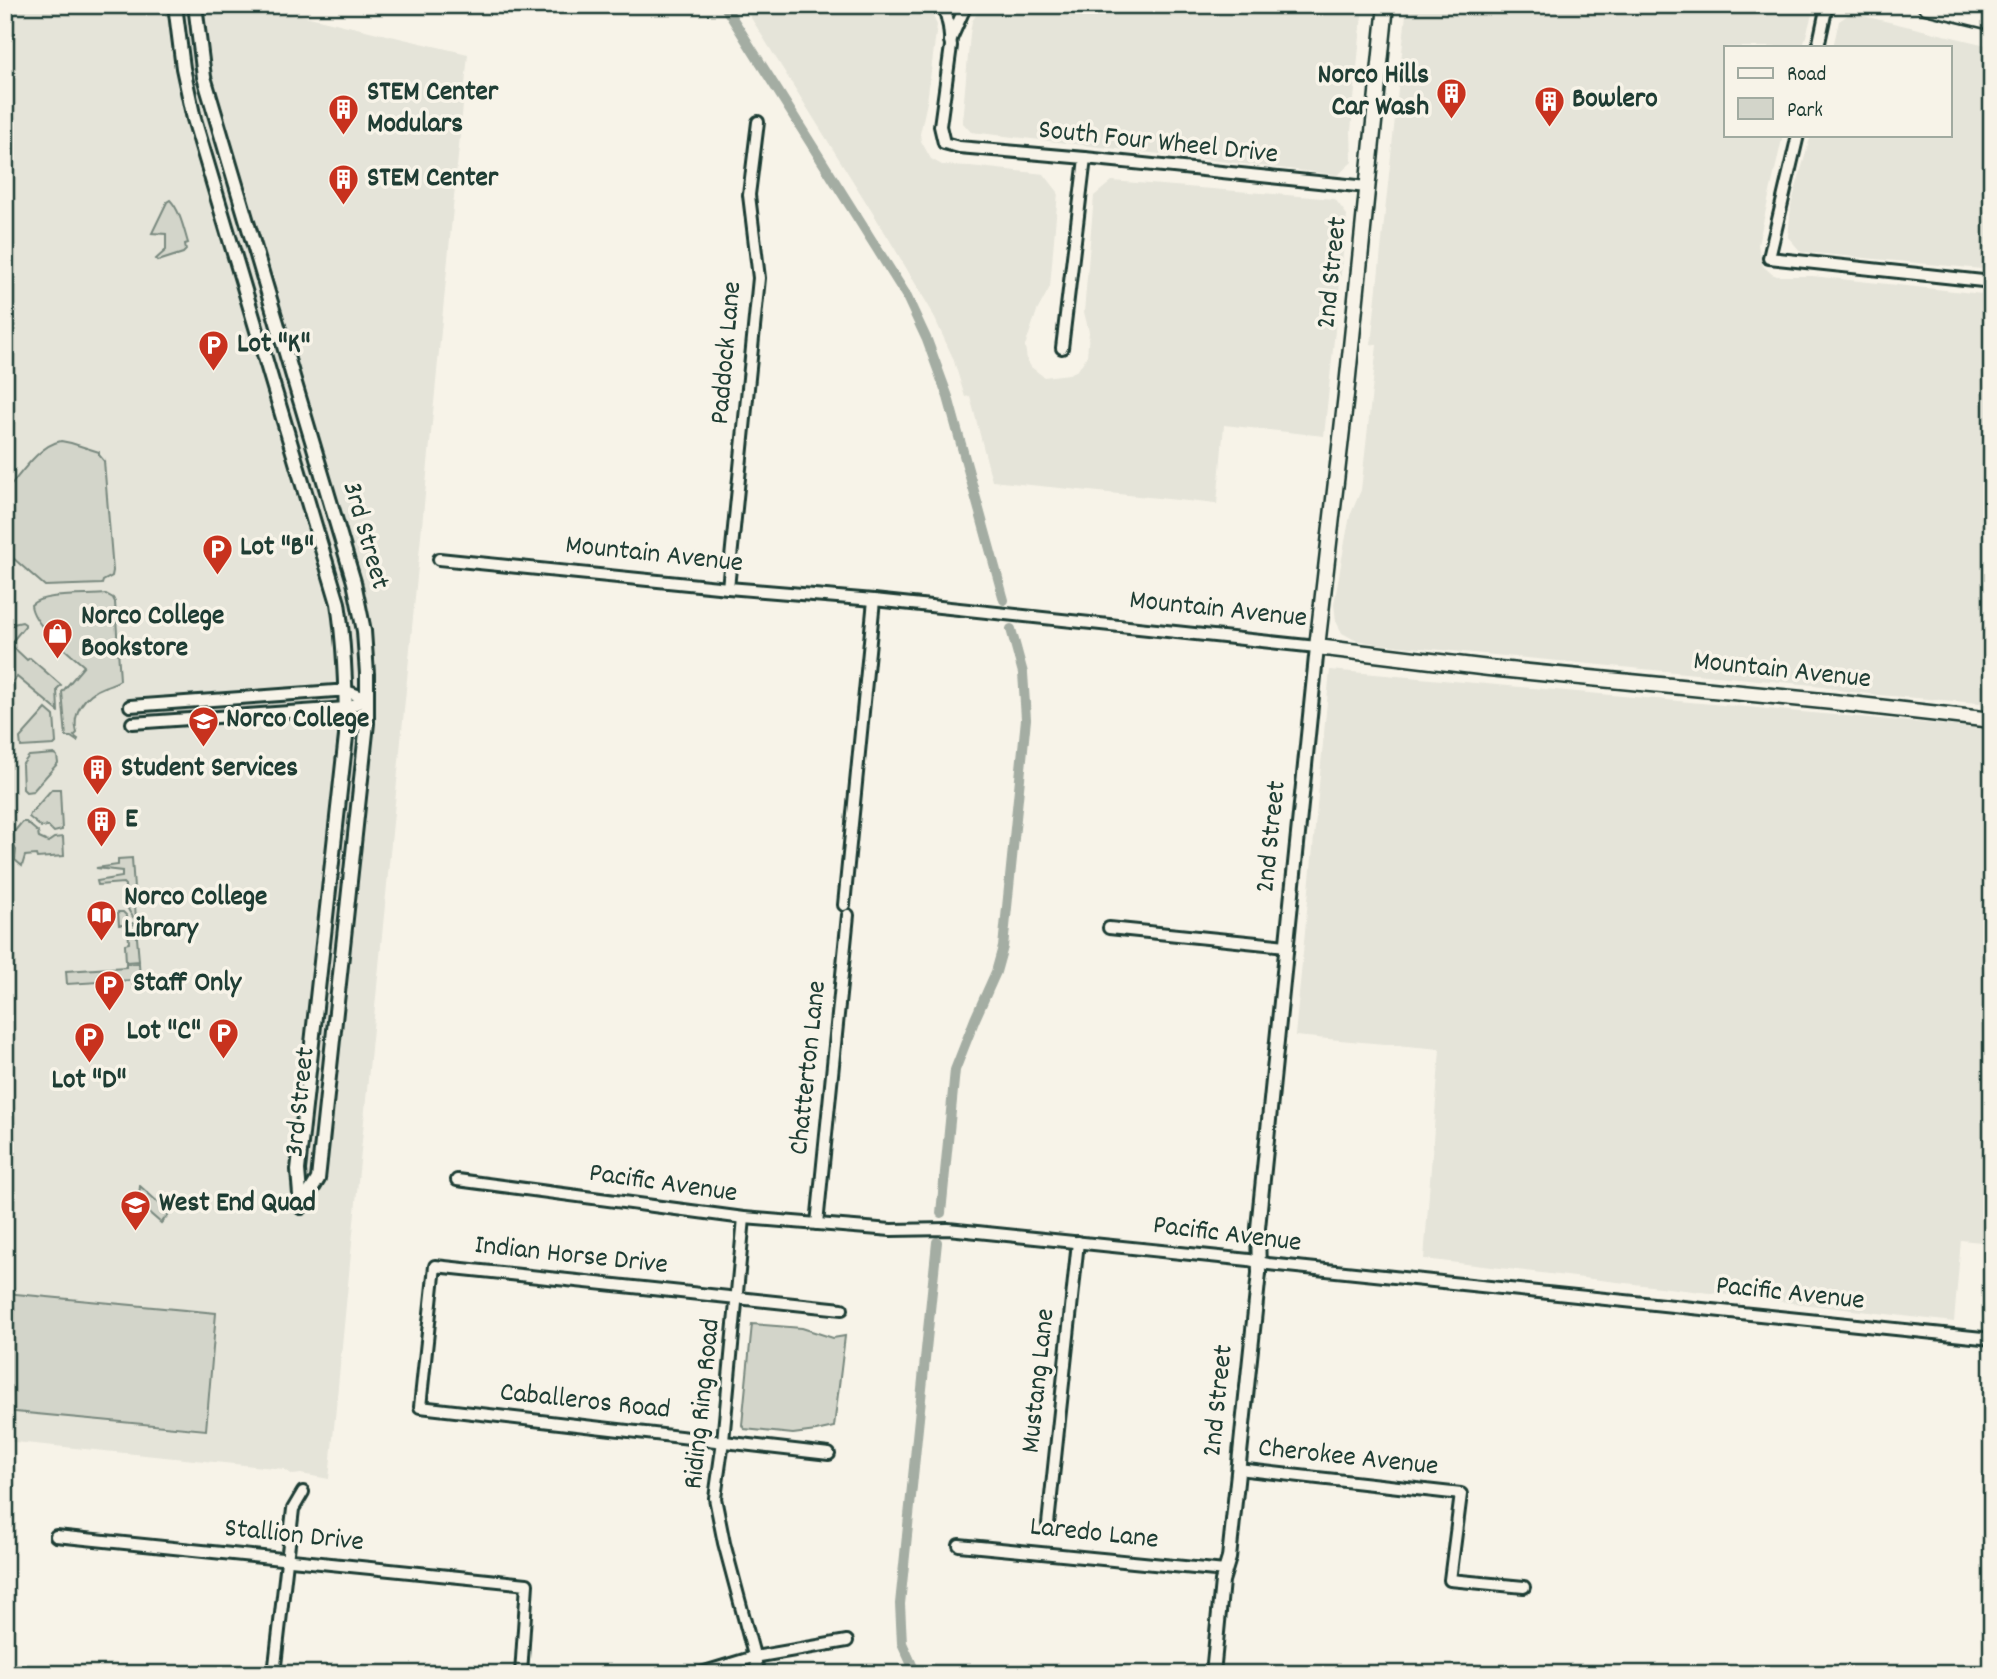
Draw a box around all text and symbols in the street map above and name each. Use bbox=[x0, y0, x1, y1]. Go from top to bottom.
legend bbox=[1724, 46, 1952, 136]
place label: Norco Hills Car Wash bbox=[1318, 57, 1429, 129]
text: Road bbox=[1787, 61, 1826, 91]
place label: STEM Center Modulars bbox=[367, 74, 499, 146]
building icon: Norco Hills Car Wash bbox=[1435, 76, 1469, 120]
place label: Bowlero bbox=[1572, 81, 1658, 121]
building icon: Bowlero bbox=[1532, 84, 1566, 128]
building icon: STEM Center Modulars bbox=[327, 93, 361, 137]
text: Park bbox=[1787, 97, 1823, 127]
street label: South Four Wheel Drive bbox=[1036, 112, 1280, 176]
place label: STEM Center bbox=[367, 160, 499, 200]
building icon: STEM Center bbox=[327, 163, 361, 207]
street label: 2nd Street bbox=[1308, 215, 1360, 331]
street label: Paddock Lane bbox=[702, 280, 754, 426]
place label: Lot "K" bbox=[237, 326, 311, 366]
parking icon: Lot "K" bbox=[197, 329, 231, 373]
street label: 3rd Street bbox=[330, 477, 398, 595]
street label: Mountain Avenue bbox=[563, 527, 745, 585]
place label: Lot "B" bbox=[240, 529, 314, 569]
parking icon: Lot "B" bbox=[200, 532, 234, 576]
street label: Mountain Avenue bbox=[1127, 582, 1309, 640]
place label: Norco College Bookstore bbox=[81, 598, 224, 670]
shop icon: Norco College Bookstore bbox=[41, 617, 75, 661]
street label: Mountain Avenue bbox=[1691, 643, 1873, 701]
place label: Norco College bbox=[226, 701, 369, 741]
school or university icon: Norco College bbox=[186, 704, 220, 748]
place label: Student Services bbox=[121, 750, 298, 790]
building icon: Student Services bbox=[81, 753, 115, 797]
street label: 2nd Street bbox=[1247, 779, 1299, 895]
place label: E bbox=[125, 801, 138, 841]
building icon: E bbox=[85, 804, 119, 848]
place label: Norco College Library bbox=[124, 879, 267, 951]
library icon: Norco College Library bbox=[84, 898, 118, 942]
place label: Staff Only bbox=[133, 965, 243, 1005]
parking icon: Staff Only bbox=[93, 968, 127, 1012]
street label: Chatterton Lane bbox=[781, 979, 839, 1157]
place label: Lot "C" bbox=[127, 1013, 201, 1053]
parking icon: Lot "C" bbox=[207, 1016, 241, 1060]
parking icon: Lot "D" bbox=[72, 1021, 106, 1065]
street label: 3rd Street bbox=[276, 1045, 328, 1159]
place label: Lot "D" bbox=[51, 1062, 127, 1102]
street label: Pacific Avenue bbox=[586, 1155, 740, 1215]
place label: West End Quad bbox=[159, 1185, 316, 1225]
school or university icon: West End Quad bbox=[119, 1188, 153, 1232]
street label: Pacific Avenue bbox=[1150, 1207, 1304, 1265]
street label: Indian Horse Drive bbox=[472, 1227, 670, 1287]
street label: Pacific Avenue bbox=[1714, 1267, 1866, 1323]
street label: Mustang Lane bbox=[1013, 1307, 1067, 1455]
street label: Riding Ring Road bbox=[675, 1317, 733, 1491]
street label: 2nd Street bbox=[1194, 1343, 1246, 1459]
street label: Caballeros Road bbox=[498, 1374, 672, 1432]
street label: Cherokee Avenue bbox=[1256, 1430, 1440, 1488]
street label: Laredo Lane bbox=[1028, 1508, 1160, 1562]
street label: Stallion Drive bbox=[222, 1510, 366, 1564]

